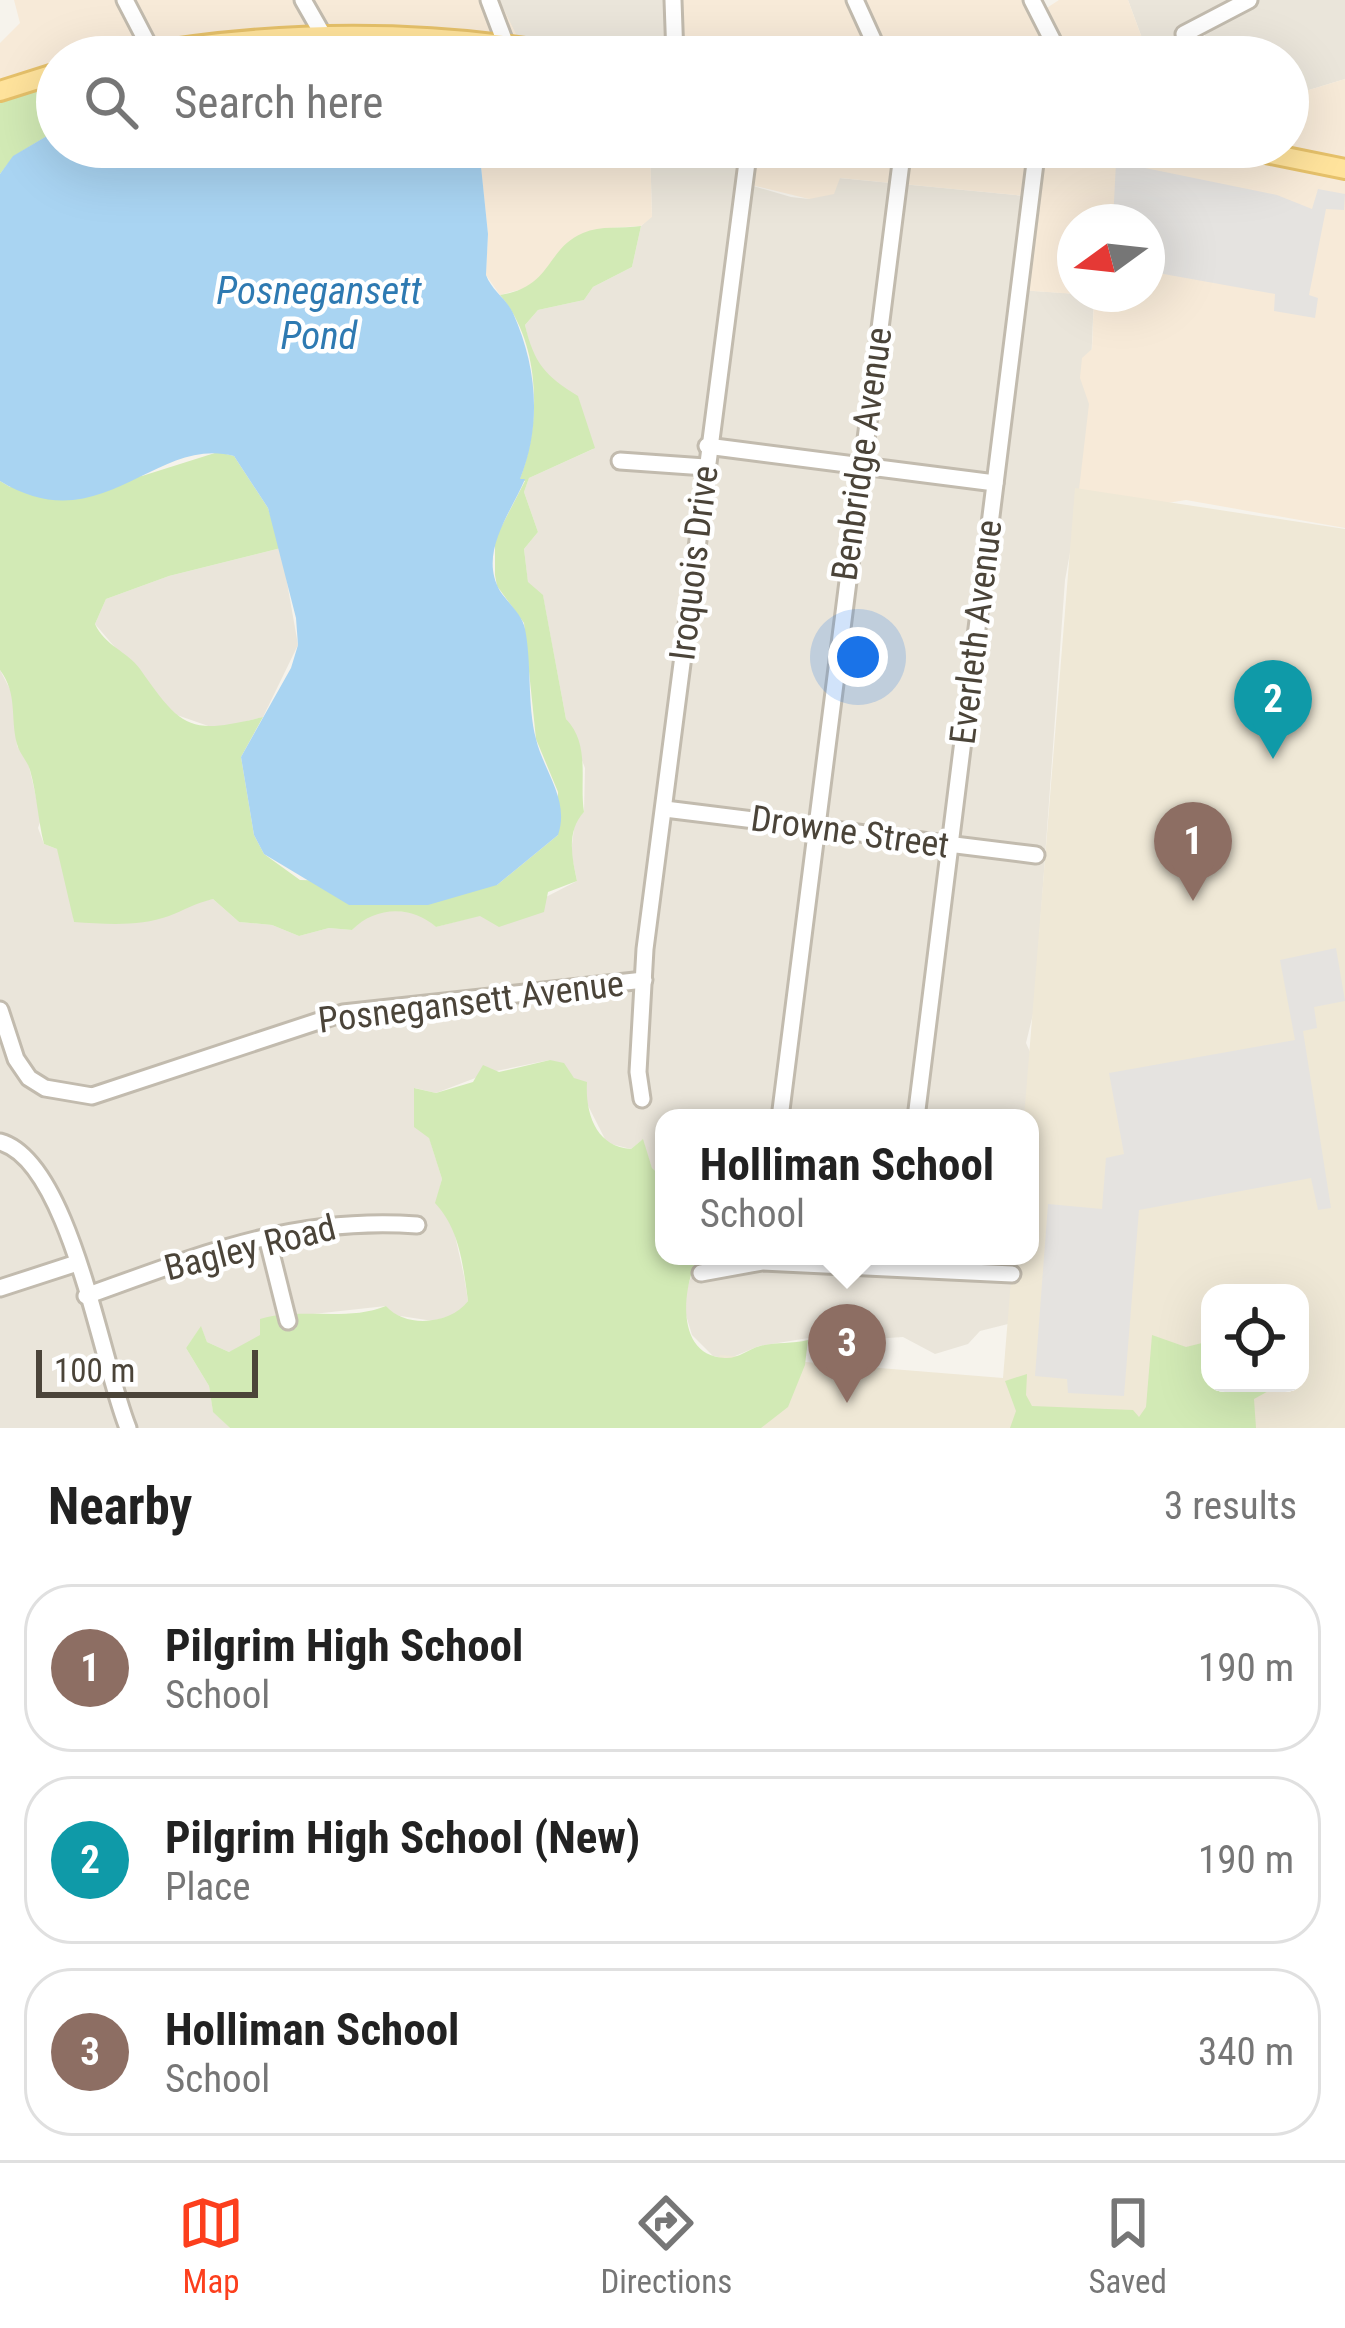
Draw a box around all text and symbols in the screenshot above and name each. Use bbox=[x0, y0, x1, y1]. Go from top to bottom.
search box bbox=[36, 36, 1309, 168]
icon: search bbox=[78, 69, 144, 135]
text: Search here bbox=[174, 76, 383, 129]
north arrow bbox=[1057, 204, 1165, 312]
water label: Posnegansett Pond bbox=[216, 268, 423, 359]
street label: Benbridge Avenue bbox=[823, 325, 901, 583]
street label: Iroquois Drive bbox=[661, 463, 727, 663]
street label: Everleth Avenue bbox=[941, 518, 1011, 746]
your location bbox=[828, 627, 888, 687]
pin: 2 bbox=[1234, 660, 1312, 759]
street label: Drowne Street bbox=[748, 797, 952, 867]
pin: 1 bbox=[1154, 802, 1232, 901]
street label: Posnegansett Avenue bbox=[316, 962, 626, 1042]
popup bbox=[655, 1109, 1039, 1265]
text: Holliman School bbox=[700, 1138, 994, 1191]
text: School bbox=[700, 1191, 805, 1237]
street label: Bagley Road bbox=[160, 1206, 340, 1290]
map controls bbox=[1201, 1284, 1309, 1392]
button: locate bbox=[1201, 1284, 1309, 1392]
pin: 3 bbox=[808, 1304, 886, 1403]
scale bar bbox=[36, 1344, 258, 1397]
text: 100 m bbox=[54, 1351, 135, 1390]
text: Nearby bbox=[48, 1477, 192, 1536]
text: 3 results bbox=[1164, 1483, 1297, 1529]
text: Pilgrim High School bbox=[165, 1619, 523, 1672]
text: 1 bbox=[80, 1645, 100, 1691]
text: 190 m bbox=[1198, 1645, 1294, 1691]
text: School bbox=[165, 1672, 270, 1718]
text: Pilgrim High School (New) bbox=[165, 1811, 640, 1864]
text: 2 bbox=[80, 1837, 100, 1883]
text: 190 m bbox=[1198, 1837, 1294, 1883]
text: Place bbox=[165, 1864, 251, 1910]
text: Holliman School bbox=[165, 2003, 459, 2056]
text: 3 bbox=[80, 2029, 100, 2075]
text: 340 m bbox=[1198, 2029, 1294, 2075]
text: School bbox=[165, 2056, 270, 2102]
tab: Map bbox=[178, 2190, 244, 2301]
tab: Directions bbox=[600, 2190, 732, 2301]
tab: Saved bbox=[1088, 2190, 1167, 2301]

